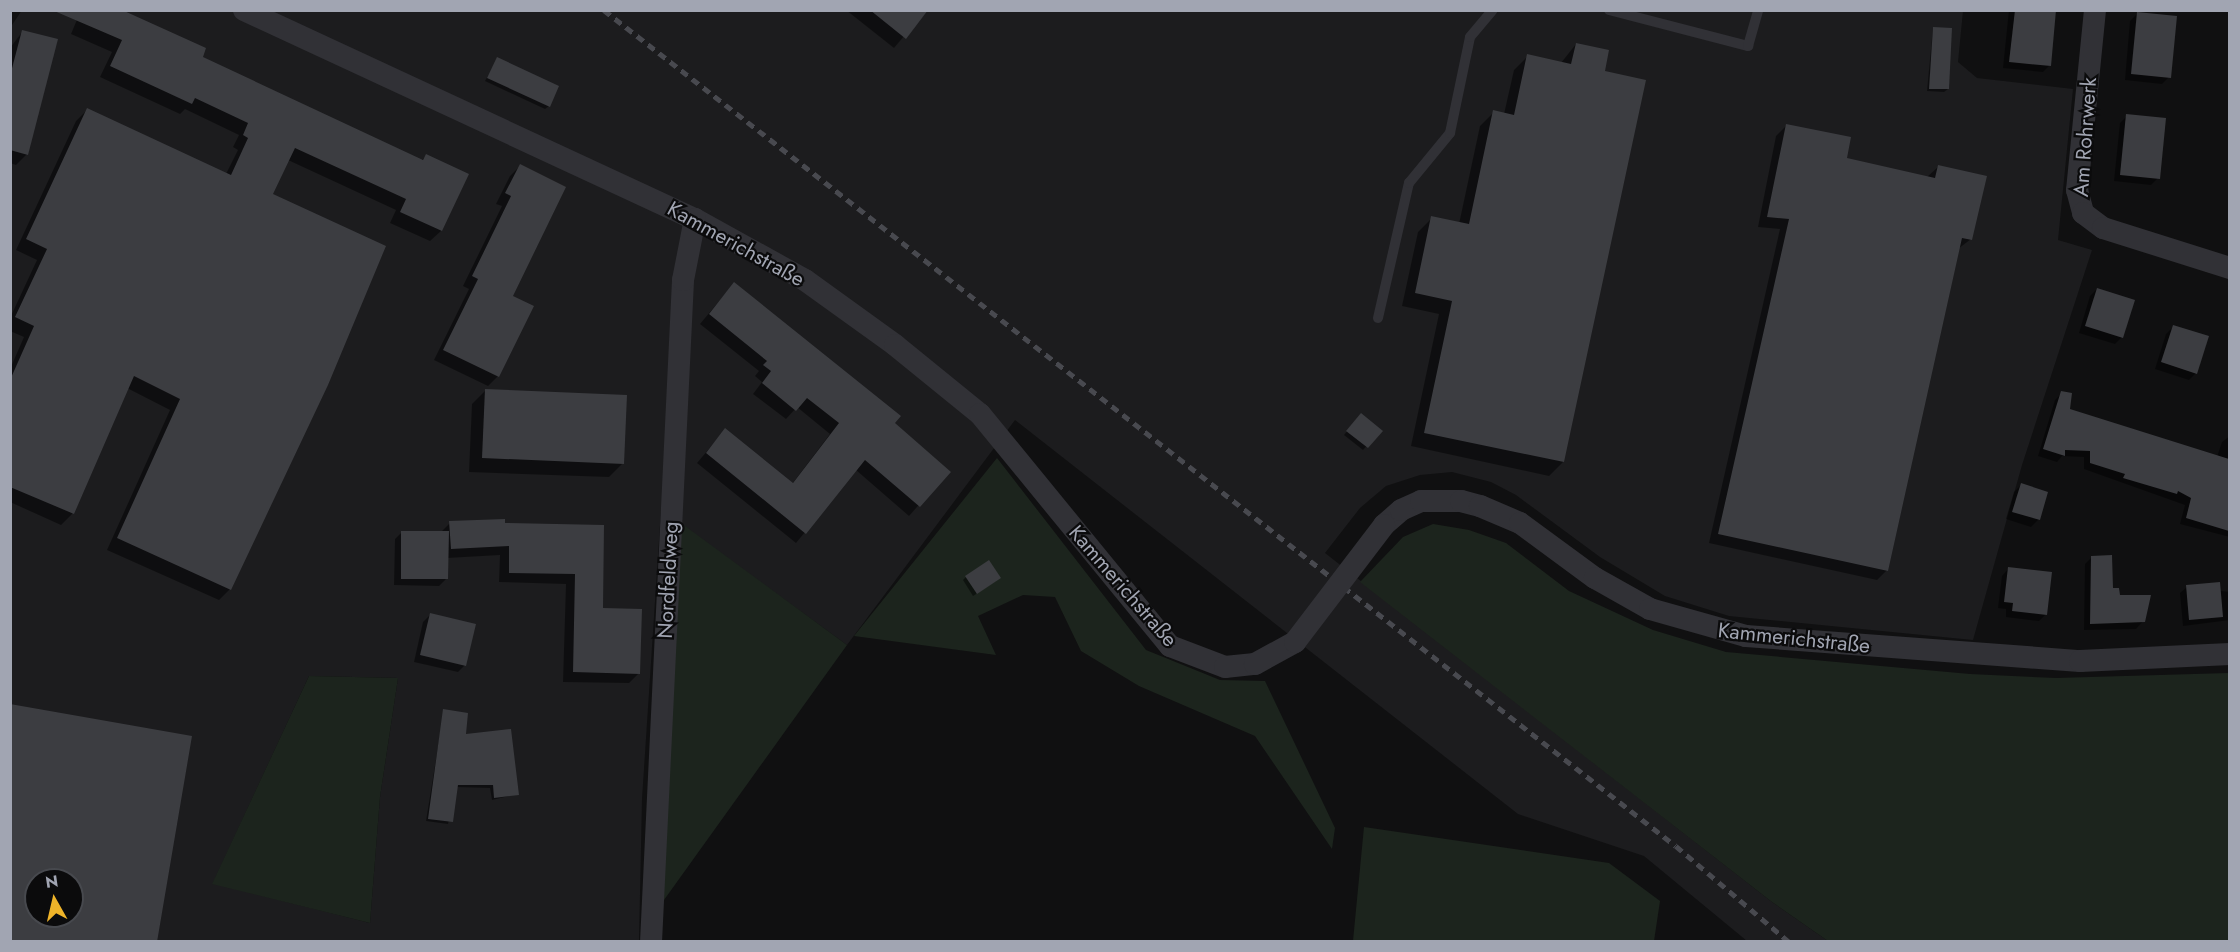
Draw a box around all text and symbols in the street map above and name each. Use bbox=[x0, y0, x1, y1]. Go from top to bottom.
street label: Am Rohrwerk bbox=[2068, 76, 2102, 198]
street label: Kammerichstraße bbox=[663, 196, 809, 292]
street label: Kammerichstraße bbox=[1063, 520, 1183, 652]
street label: Nordfeldweg bbox=[652, 521, 684, 639]
street label: Kammerichstraße bbox=[1717, 617, 1871, 659]
north arrow bbox=[24, 868, 84, 928]
text: N bbox=[44, 869, 60, 894]

